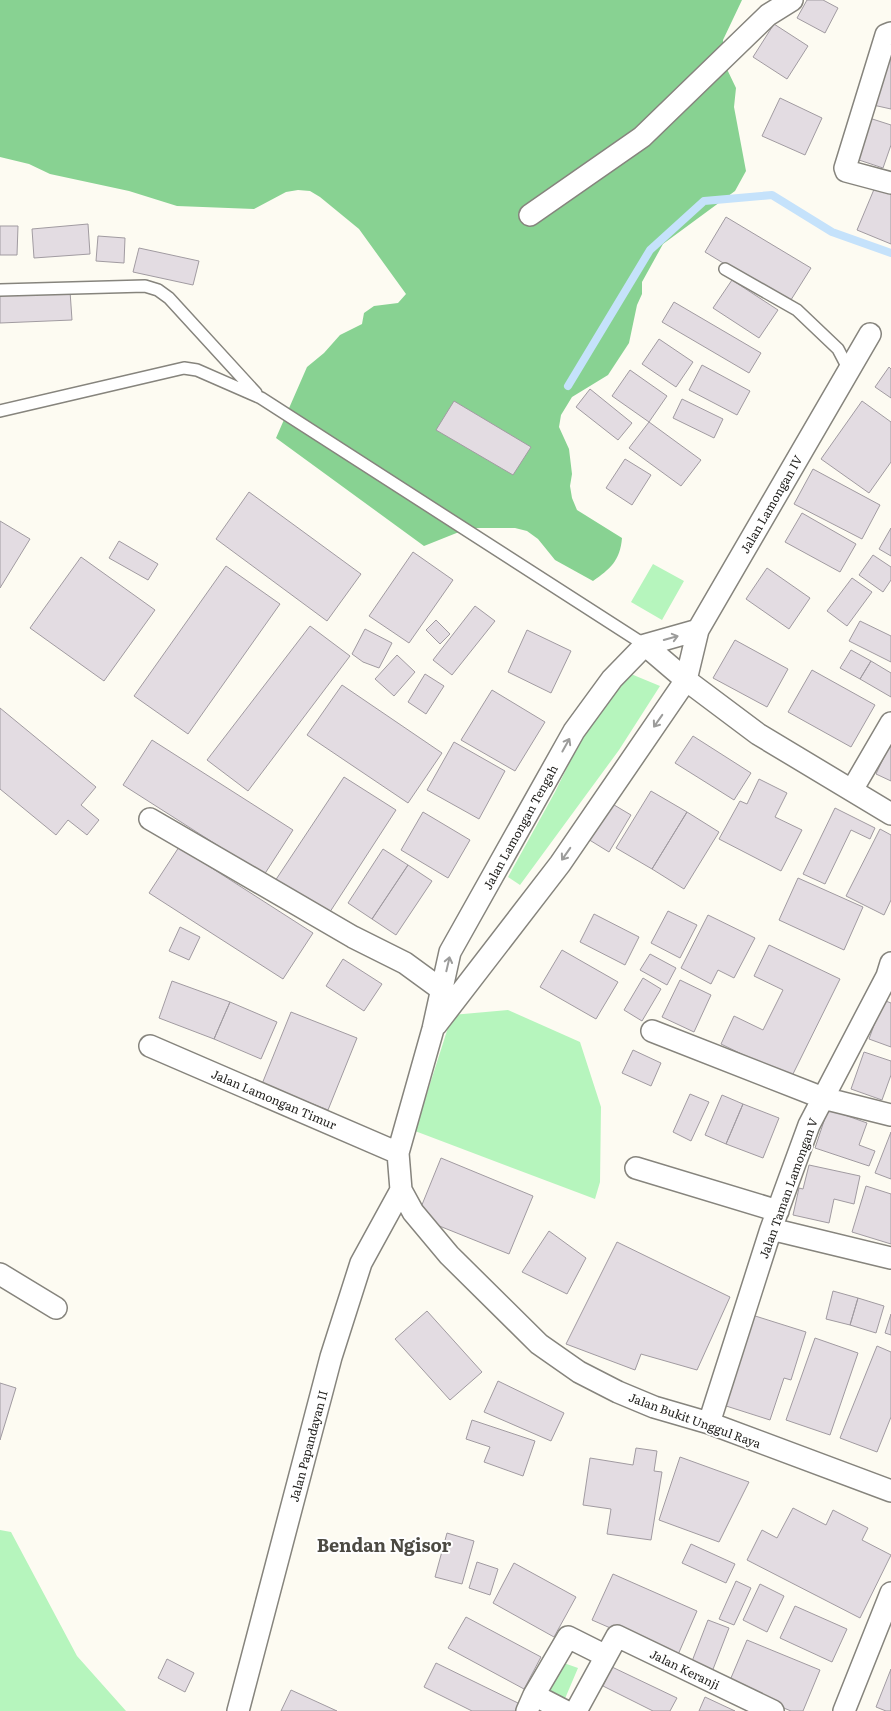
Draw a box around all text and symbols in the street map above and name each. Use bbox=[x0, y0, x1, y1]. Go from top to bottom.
street label: Jalan Lamongan IV bbox=[735, 451, 807, 557]
one-way arrow bbox=[663, 632, 679, 642]
one-way arrow bbox=[653, 713, 663, 727]
one-way arrow bbox=[562, 738, 572, 752]
street label: Jalan Lamongan Tengah bbox=[478, 761, 562, 893]
one-way arrow bbox=[561, 847, 571, 861]
one-way arrow bbox=[444, 957, 453, 973]
street label: Jalan Lamongan Timur bbox=[209, 1064, 340, 1134]
street label: Jalan Taman Lamongan V bbox=[754, 1115, 822, 1261]
street label: Jalan Papandayan II bbox=[284, 1388, 332, 1504]
street label: Jalan Bukit Unggul Raya bbox=[626, 1388, 764, 1452]
district label: Bendan Ngisor bbox=[317, 1531, 452, 1558]
street label: Jalan Keranji bbox=[647, 1644, 723, 1694]

